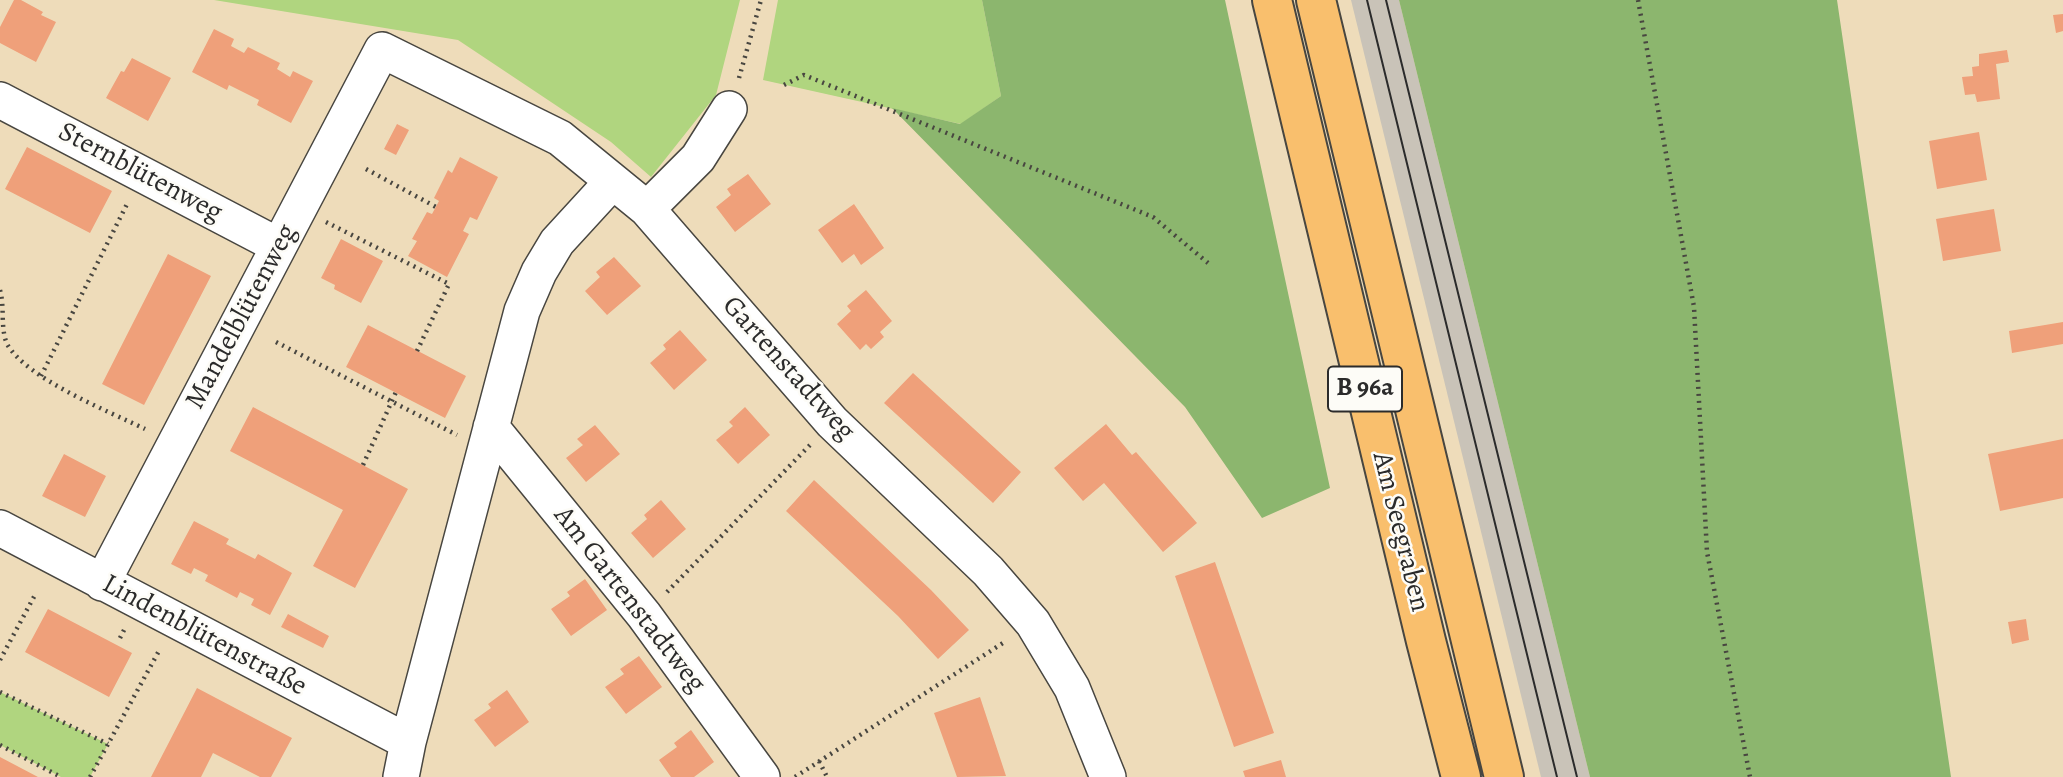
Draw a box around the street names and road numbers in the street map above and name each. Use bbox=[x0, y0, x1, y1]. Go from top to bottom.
street label: Sternblütenweg bbox=[52, 116, 228, 230]
street label: Mandelblütenweg bbox=[179, 219, 305, 415]
street label: Gartenstadtweg bbox=[714, 290, 862, 448]
road number: B 96a bbox=[1328, 366, 1402, 412]
street label: Am Seegraben bbox=[1364, 449, 1436, 615]
street label: Am Gartenstadtweg bbox=[546, 500, 712, 700]
street label: Lindenblütenstraße bbox=[96, 568, 312, 704]

